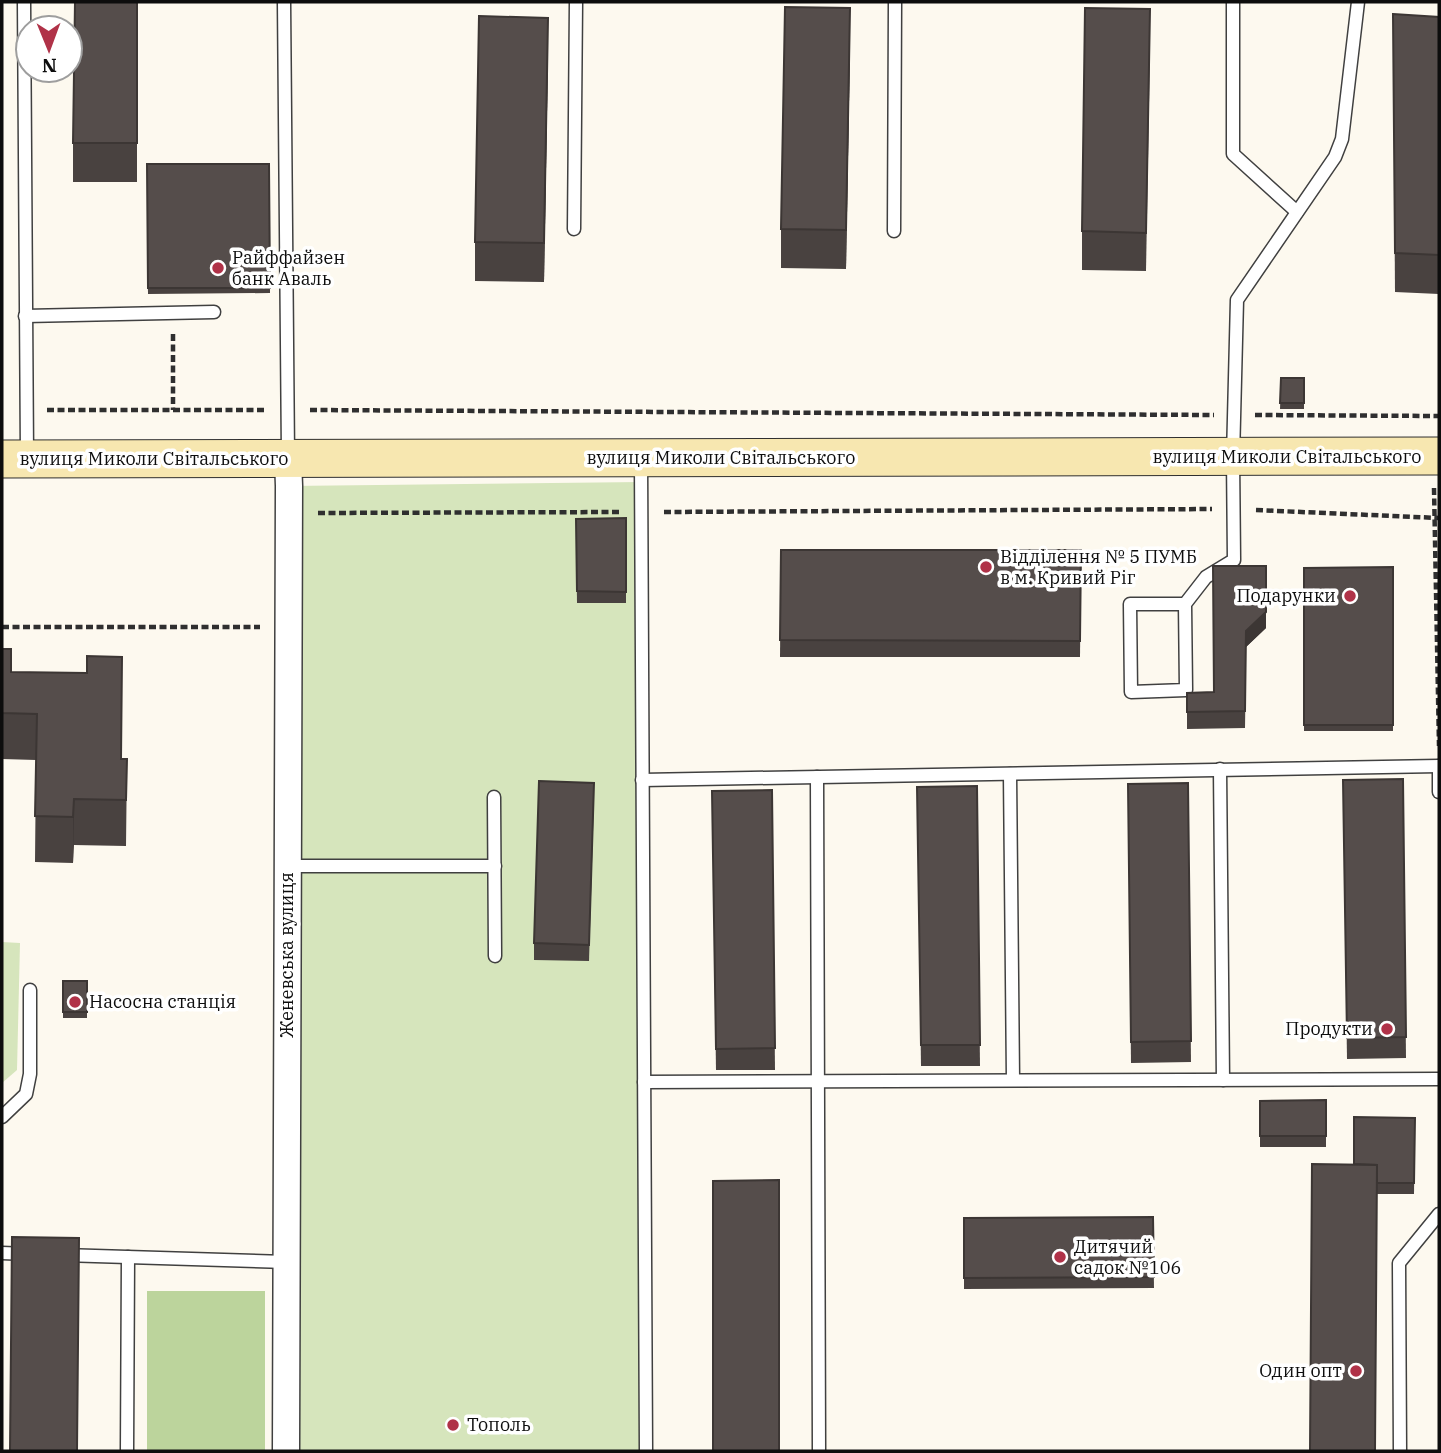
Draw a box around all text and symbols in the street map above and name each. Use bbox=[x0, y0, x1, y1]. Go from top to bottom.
north arrow bbox=[14, 14, 84, 84]
text: N bbox=[42, 54, 57, 78]
place label: Райффайзен банк Аваль bbox=[232, 246, 345, 290]
marker: Райффайзен банк Аваль bbox=[210, 260, 226, 276]
street label: вулиця Миколи Світальського bbox=[1153, 445, 1421, 468]
street label: вулиця Миколи Світальського bbox=[587, 446, 855, 469]
street label: вулиця Миколи Світальського bbox=[20, 447, 288, 470]
place label: Відділення № 5 ПУМБ в м. Кривий Ріг bbox=[1000, 545, 1197, 589]
marker: Відділення № 5 ПУМБ в м. Кривий Ріг bbox=[978, 559, 994, 575]
place label: Подарунки bbox=[1236, 584, 1336, 607]
marker: Подарунки bbox=[1342, 588, 1358, 604]
street label: Женевська вулиця bbox=[275, 872, 298, 1038]
place label: Насосна станція bbox=[89, 990, 236, 1013]
marker: Насосна станція bbox=[67, 994, 83, 1010]
place label: Продукти bbox=[1285, 1017, 1373, 1040]
marker: Продукти bbox=[1379, 1021, 1395, 1037]
place label: Дитячий садок №106 bbox=[1074, 1235, 1181, 1279]
marker: Дитячий садок №106 bbox=[1052, 1249, 1068, 1265]
place label: Один опт bbox=[1259, 1359, 1342, 1382]
marker: Один опт bbox=[1348, 1363, 1364, 1379]
place label: Тополь bbox=[467, 1413, 531, 1436]
marker: Тополь bbox=[445, 1417, 461, 1433]

